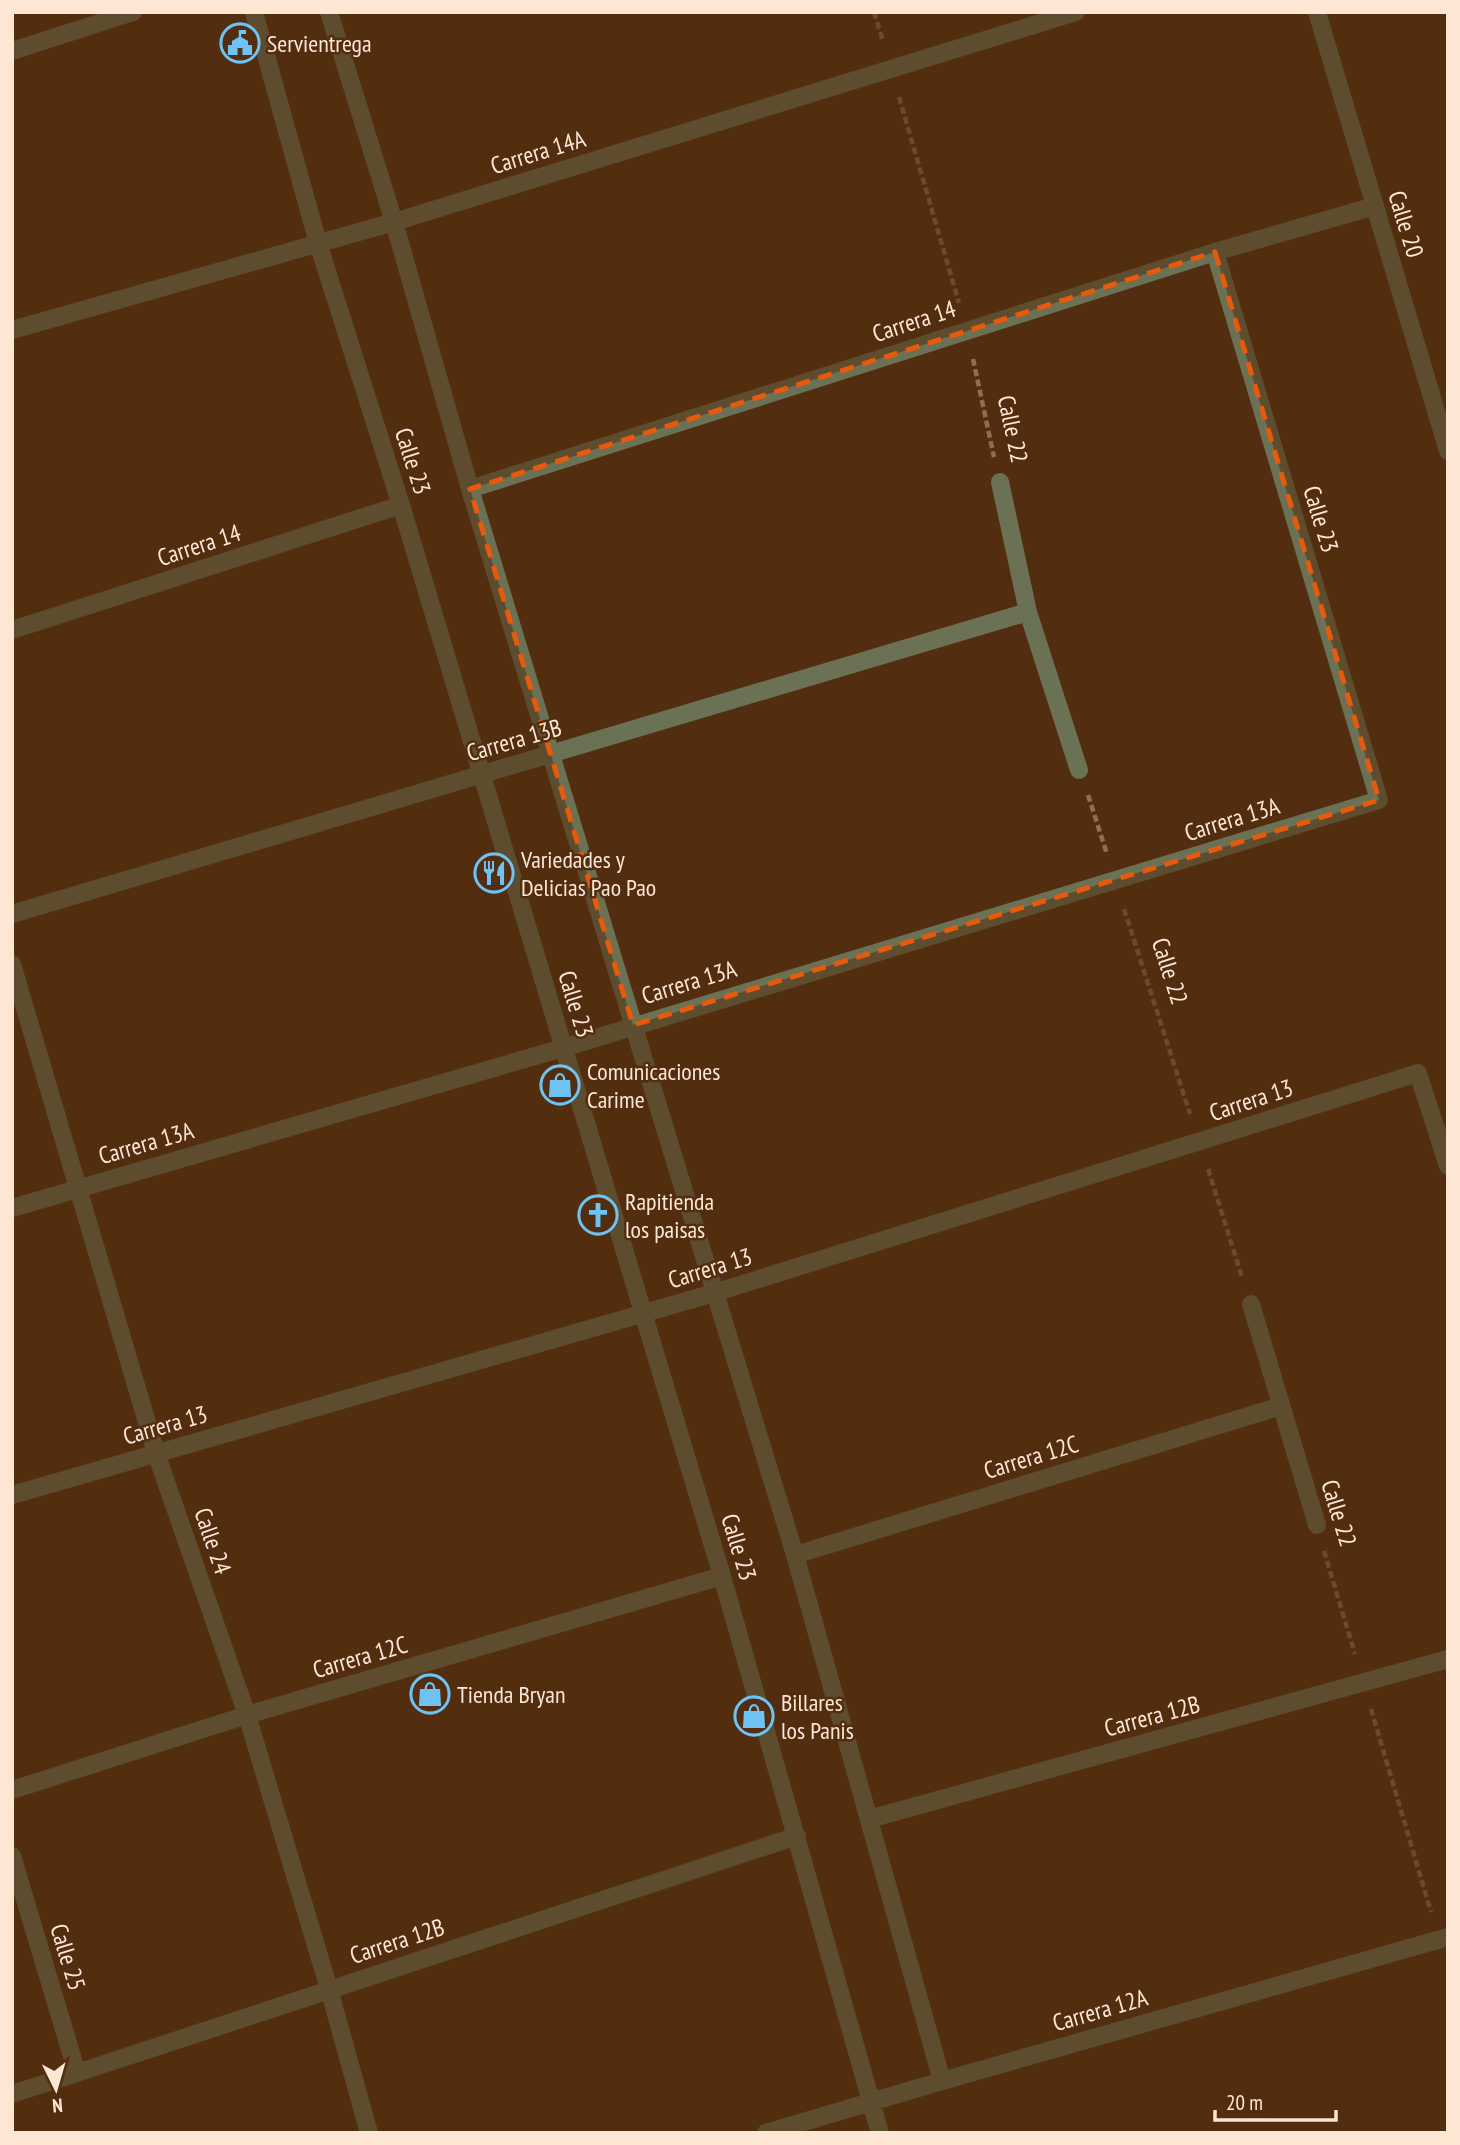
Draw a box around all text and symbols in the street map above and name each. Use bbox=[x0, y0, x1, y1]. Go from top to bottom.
public building icon: Servientrega bbox=[219, 22, 261, 64]
place label: Servientrega bbox=[267, 28, 372, 59]
street label: Carrera 14A bbox=[487, 123, 590, 181]
street label: Calle 20 bbox=[1381, 187, 1431, 261]
street label: Carrera 14 bbox=[868, 293, 960, 349]
street label: Calle 22 bbox=[991, 392, 1035, 466]
street label: Calle 23 bbox=[388, 424, 438, 498]
street label: Calle 23 bbox=[1296, 482, 1346, 556]
street label: Carrera 14 bbox=[153, 517, 245, 573]
street label: Carrera 13B bbox=[463, 712, 565, 768]
street label: Carrera 13A bbox=[1181, 790, 1284, 848]
place label: Variedades y Delicias Pao Pao bbox=[520, 844, 656, 903]
restaurant icon: Variedades y Delicias Pao Pao bbox=[473, 852, 515, 894]
street label: Calle 22 bbox=[1145, 934, 1195, 1008]
street label: Carrera 13A bbox=[638, 953, 741, 1011]
street label: Calle 23 bbox=[551, 967, 601, 1041]
place label: Comunicaciones Carime bbox=[587, 1056, 720, 1115]
shop icon: Comunicaciones Carime bbox=[539, 1064, 581, 1106]
street label: Carrera 13 bbox=[1205, 1072, 1297, 1128]
street label: Carrera 13A bbox=[95, 1114, 198, 1171]
place label: Rapitienda los paisas bbox=[625, 1186, 714, 1245]
church icon: Rapitienda los paisas bbox=[577, 1194, 619, 1236]
street label: Carrera 13 bbox=[664, 1241, 756, 1295]
street label: Carrera 13 bbox=[119, 1398, 211, 1452]
street label: Carrera 12C bbox=[980, 1428, 1082, 1486]
street label: Calle 22 bbox=[1314, 1476, 1364, 1550]
street label: Calle 24 bbox=[187, 1504, 239, 1578]
street label: Calle 23 bbox=[714, 1510, 764, 1584]
street label: Carrera 12C bbox=[309, 1629, 411, 1685]
shop icon: Tienda Bryan bbox=[409, 1673, 451, 1715]
place label: Tienda Bryan bbox=[457, 1679, 566, 1710]
place label: Billares los Panis bbox=[781, 1687, 854, 1746]
street label: Carrera 12B bbox=[1101, 1688, 1203, 1744]
shop icon: Billares los Panis bbox=[733, 1695, 775, 1737]
street label: Carrera 12B bbox=[346, 1911, 448, 1971]
street label: Calle 25 bbox=[43, 1920, 93, 1994]
street label: Carrera 12A bbox=[1049, 1981, 1152, 2038]
north arrow bbox=[21, 2054, 91, 2124]
scale bar bbox=[1215, 2078, 1336, 2122]
text: 20 m bbox=[1226, 2089, 1263, 2116]
text: N bbox=[51, 2094, 64, 2118]

